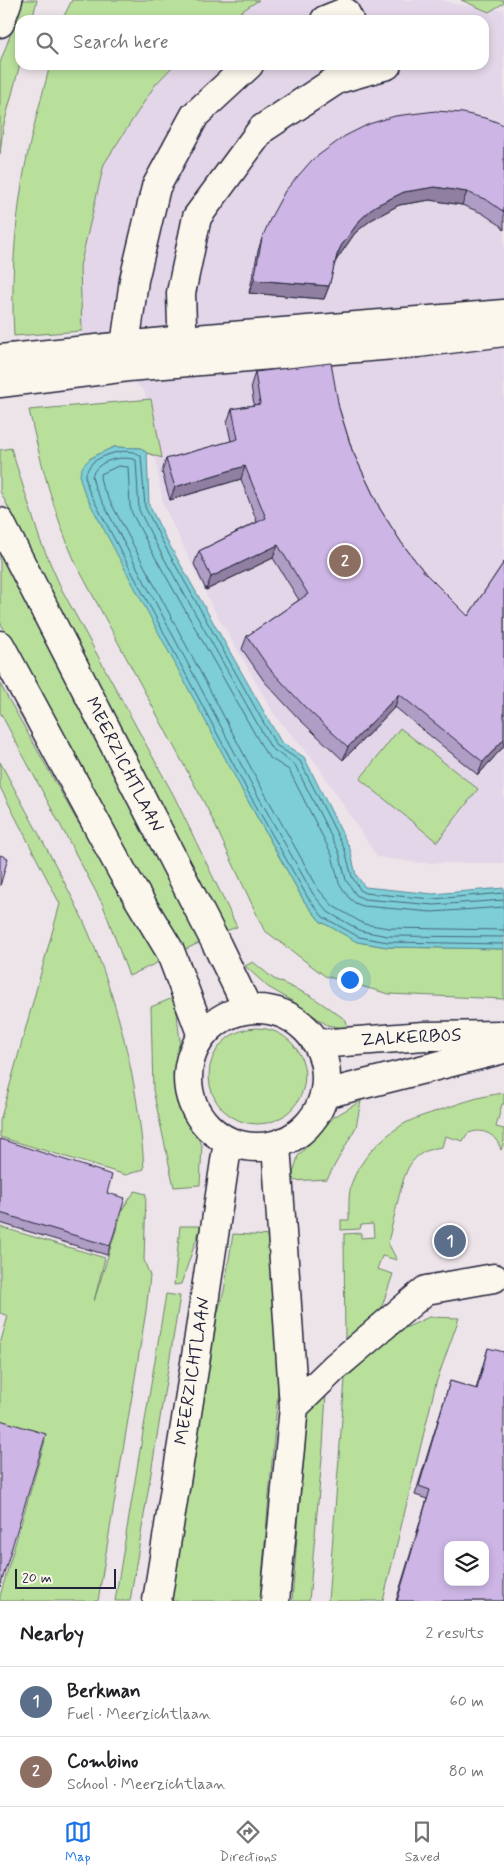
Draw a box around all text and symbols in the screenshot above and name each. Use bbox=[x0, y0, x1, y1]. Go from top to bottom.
search box bbox=[15, 15, 489, 70]
icon: search bbox=[33, 29, 61, 57]
text: Search here bbox=[73, 30, 169, 55]
pin: 2 bbox=[329, 542, 361, 580]
street label: MEERZICHTLAAN bbox=[79, 693, 169, 837]
your location bbox=[337, 967, 363, 993]
street label: ZALKERBOS bbox=[360, 1023, 462, 1053]
pin: 1 bbox=[434, 1222, 466, 1260]
street label: MEERZICHTLAAN bbox=[169, 1295, 217, 1447]
map controls bbox=[444, 1541, 489, 1586]
button: layers bbox=[444, 1541, 489, 1586]
scale bar bbox=[15, 1566, 116, 1589]
text: 20 m bbox=[22, 1569, 52, 1587]
text: Nearby bbox=[20, 1620, 84, 1648]
text: 2 results bbox=[426, 1623, 484, 1644]
text: Berkman bbox=[67, 1679, 141, 1704]
text: 1 bbox=[32, 1691, 40, 1712]
text: 60 m bbox=[450, 1691, 484, 1712]
text: Fuel · Meerzichtlaan bbox=[67, 1704, 211, 1725]
text: Combino bbox=[67, 1749, 138, 1774]
text: 2 bbox=[32, 1761, 40, 1782]
text: 80 m bbox=[449, 1761, 484, 1782]
text: School · Meerzichtlaan bbox=[67, 1774, 226, 1795]
tab: Map bbox=[64, 1818, 92, 1866]
tab: Directions bbox=[220, 1818, 277, 1866]
tab: Saved bbox=[405, 1818, 440, 1866]

